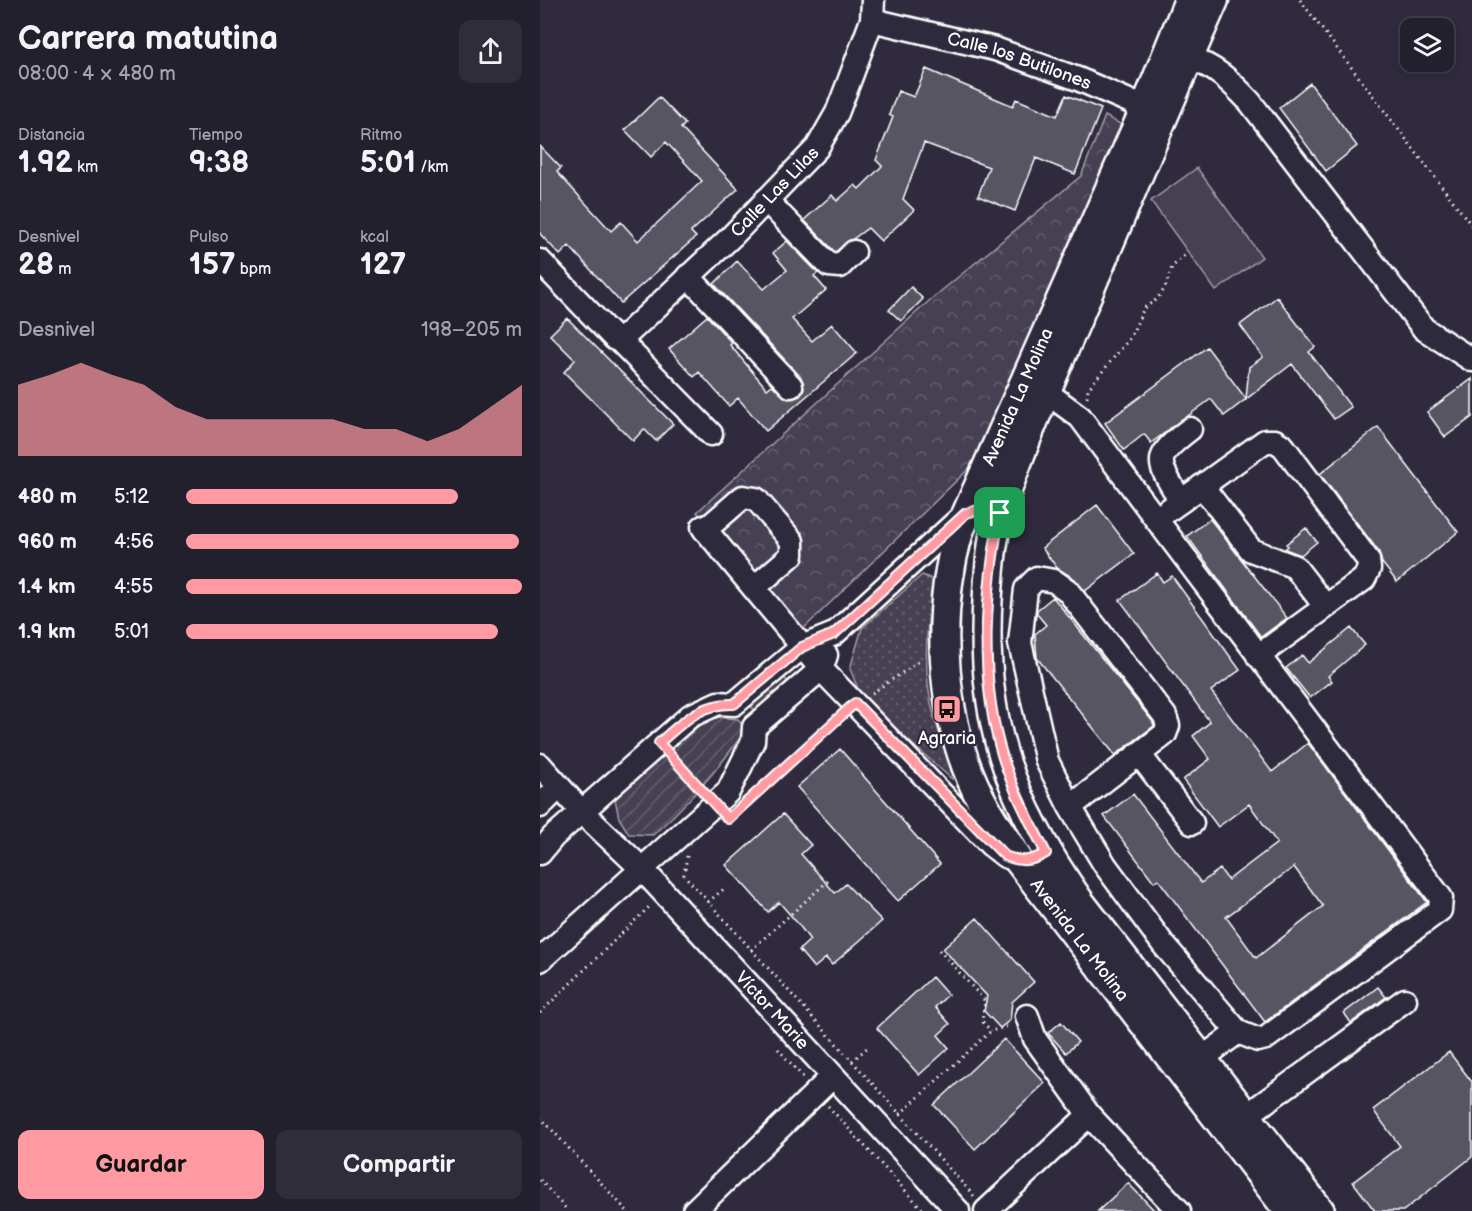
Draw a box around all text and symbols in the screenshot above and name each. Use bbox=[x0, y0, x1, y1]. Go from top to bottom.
map controls bbox=[1400, 18, 1454, 72]
button: layers bbox=[1400, 18, 1454, 72]
text: Carrera matutina bbox=[18, 19, 278, 59]
button: share bbox=[459, 20, 522, 83]
street label: Calle los Butilones bbox=[945, 28, 1095, 94]
text: 08:00 · 4 × 480 m bbox=[18, 62, 176, 86]
text: Distancia bbox=[18, 126, 85, 145]
text: Tiempo bbox=[189, 126, 243, 145]
text: Ritmo bbox=[360, 126, 402, 145]
street label: Calle Las Lilas bbox=[726, 142, 823, 241]
text: 1.92 bbox=[18, 145, 73, 181]
text: 9:38 bbox=[189, 145, 249, 181]
text: 5:01 bbox=[360, 145, 416, 181]
text: km bbox=[73, 158, 98, 177]
text: /km bbox=[416, 158, 448, 177]
text: Desnivel bbox=[18, 228, 80, 247]
text: Pulso bbox=[189, 228, 229, 247]
text: kcal bbox=[360, 228, 389, 247]
text: 28 bbox=[18, 247, 54, 283]
text: 157 bbox=[189, 247, 236, 283]
text: 127 bbox=[360, 247, 406, 283]
text: m bbox=[54, 260, 72, 279]
text: bpm bbox=[236, 260, 271, 279]
text: Desnivel bbox=[18, 318, 95, 342]
text: 198–205 m bbox=[421, 318, 522, 342]
street label: Avenida La Molina bbox=[978, 325, 1058, 469]
text: 480 m bbox=[18, 485, 77, 509]
text: 5:12 bbox=[114, 485, 149, 509]
pin bbox=[974, 487, 1025, 538]
icon: arrive bbox=[983, 496, 1016, 529]
text: 960 m bbox=[18, 530, 77, 554]
text: 4:56 bbox=[114, 530, 154, 554]
text: 1.4 km bbox=[18, 575, 76, 599]
text: 4:55 bbox=[114, 575, 153, 599]
text: 1.9 km bbox=[18, 620, 75, 644]
text: 5:01 bbox=[114, 620, 149, 644]
bus stop icon: Agraria bbox=[931, 693, 963, 725]
place label: Agraria bbox=[918, 728, 976, 749]
street label: Avenida La Molina bbox=[1026, 874, 1134, 1005]
street label: Víctor Marie bbox=[731, 967, 814, 1054]
button: Guardar bbox=[18, 1130, 264, 1199]
button: Compartir bbox=[276, 1130, 522, 1199]

